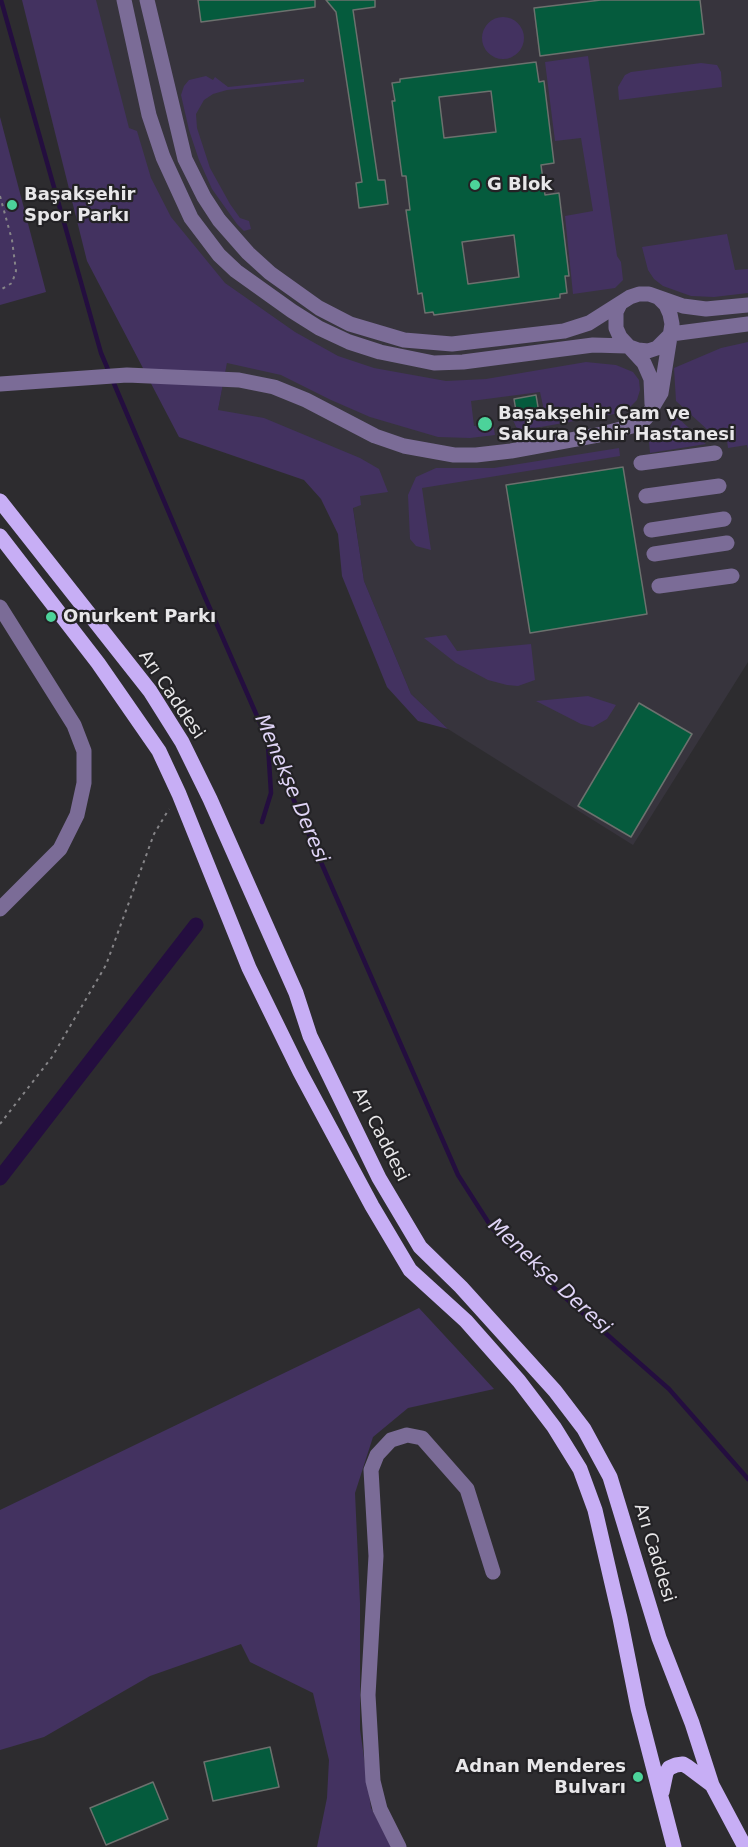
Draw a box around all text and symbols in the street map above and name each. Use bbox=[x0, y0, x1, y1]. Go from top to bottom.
place label: G Blok bbox=[487, 174, 552, 196]
marker: G Blok bbox=[468, 178, 482, 192]
place label: Başakşehir Spor Parkı bbox=[24, 184, 135, 226]
marker: Başakşehir Spor Parkı bbox=[5, 198, 19, 212]
place label: Başakşehir Çam ve Sakura Şehir Hastanesi bbox=[498, 403, 735, 446]
marker: Başakşehir Çam ve Sakura Şehir Hastanesi bbox=[476, 415, 494, 433]
place label: Onurkent Parkı bbox=[63, 606, 216, 628]
marker: Onurkent Parkı bbox=[44, 610, 58, 624]
street label: Arı Caddesi bbox=[133, 647, 209, 743]
water label: Menekşe Deresi bbox=[249, 711, 333, 867]
street label: Arı Caddesi bbox=[347, 1085, 413, 1185]
water label: Menekşe Deresi bbox=[483, 1214, 615, 1340]
street label: Arı Caddesi bbox=[629, 1501, 679, 1605]
place label: Adnan Menderes Bulvarı bbox=[455, 1756, 626, 1798]
marker: Adnan Menderes Bulvarı bbox=[631, 1770, 645, 1784]

